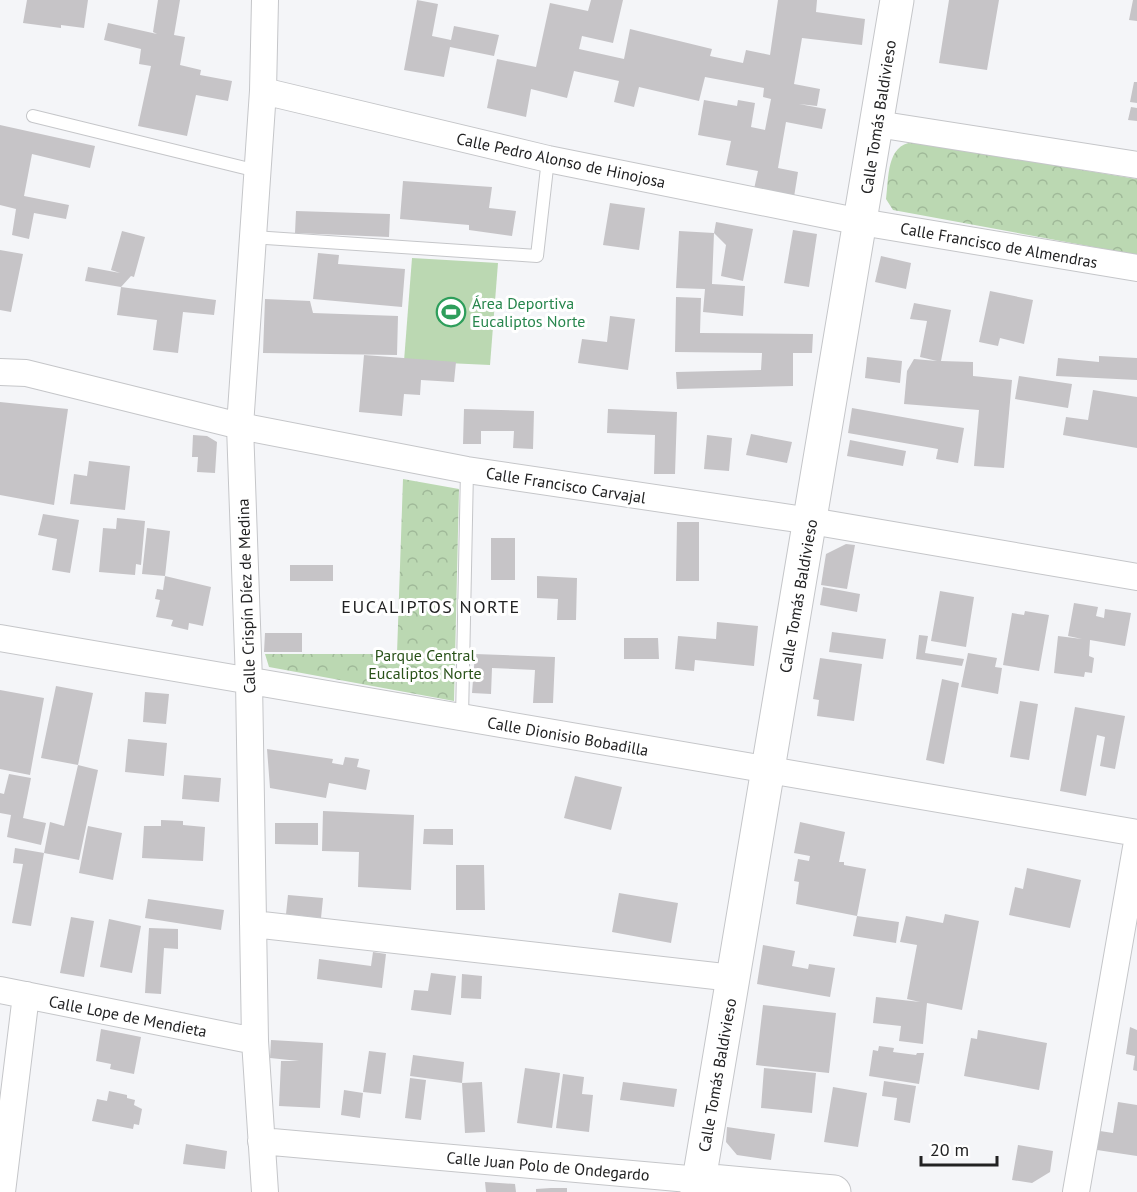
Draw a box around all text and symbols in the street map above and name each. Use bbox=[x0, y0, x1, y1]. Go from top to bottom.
street label: Calle Tomás Baldivieso bbox=[856, 39, 900, 195]
street label: Calle Pedro Alonso de Hinojosa bbox=[455, 128, 667, 192]
street label: Calle Francisco de Almendras bbox=[899, 218, 1099, 272]
place label: Área Deportiva Eucaliptos Norte bbox=[472, 293, 585, 331]
sports icon: Área Deportiva Eucaliptos Norte bbox=[435, 296, 467, 328]
street label: Calle Francisco Carvajal bbox=[485, 462, 648, 508]
street label: Calle Crispín Díez de Medina bbox=[233, 498, 259, 694]
street label: Calle Tomás Baldivieso bbox=[775, 518, 821, 674]
district label: EUCALIPTOS NORTE bbox=[341, 595, 521, 618]
park label: Parque Central Eucaliptos Norte bbox=[368, 645, 482, 683]
street label: Calle Dionisio Bobadilla bbox=[486, 712, 650, 760]
street label: Calle Lope de Mendieta bbox=[47, 991, 209, 1041]
street label: Calle Tomás Baldivieso bbox=[694, 997, 740, 1153]
scale bar bbox=[921, 1129, 998, 1167]
text: 20 m bbox=[930, 1138, 969, 1161]
street label: Calle Juan Polo de Ondegardo bbox=[446, 1147, 650, 1185]

